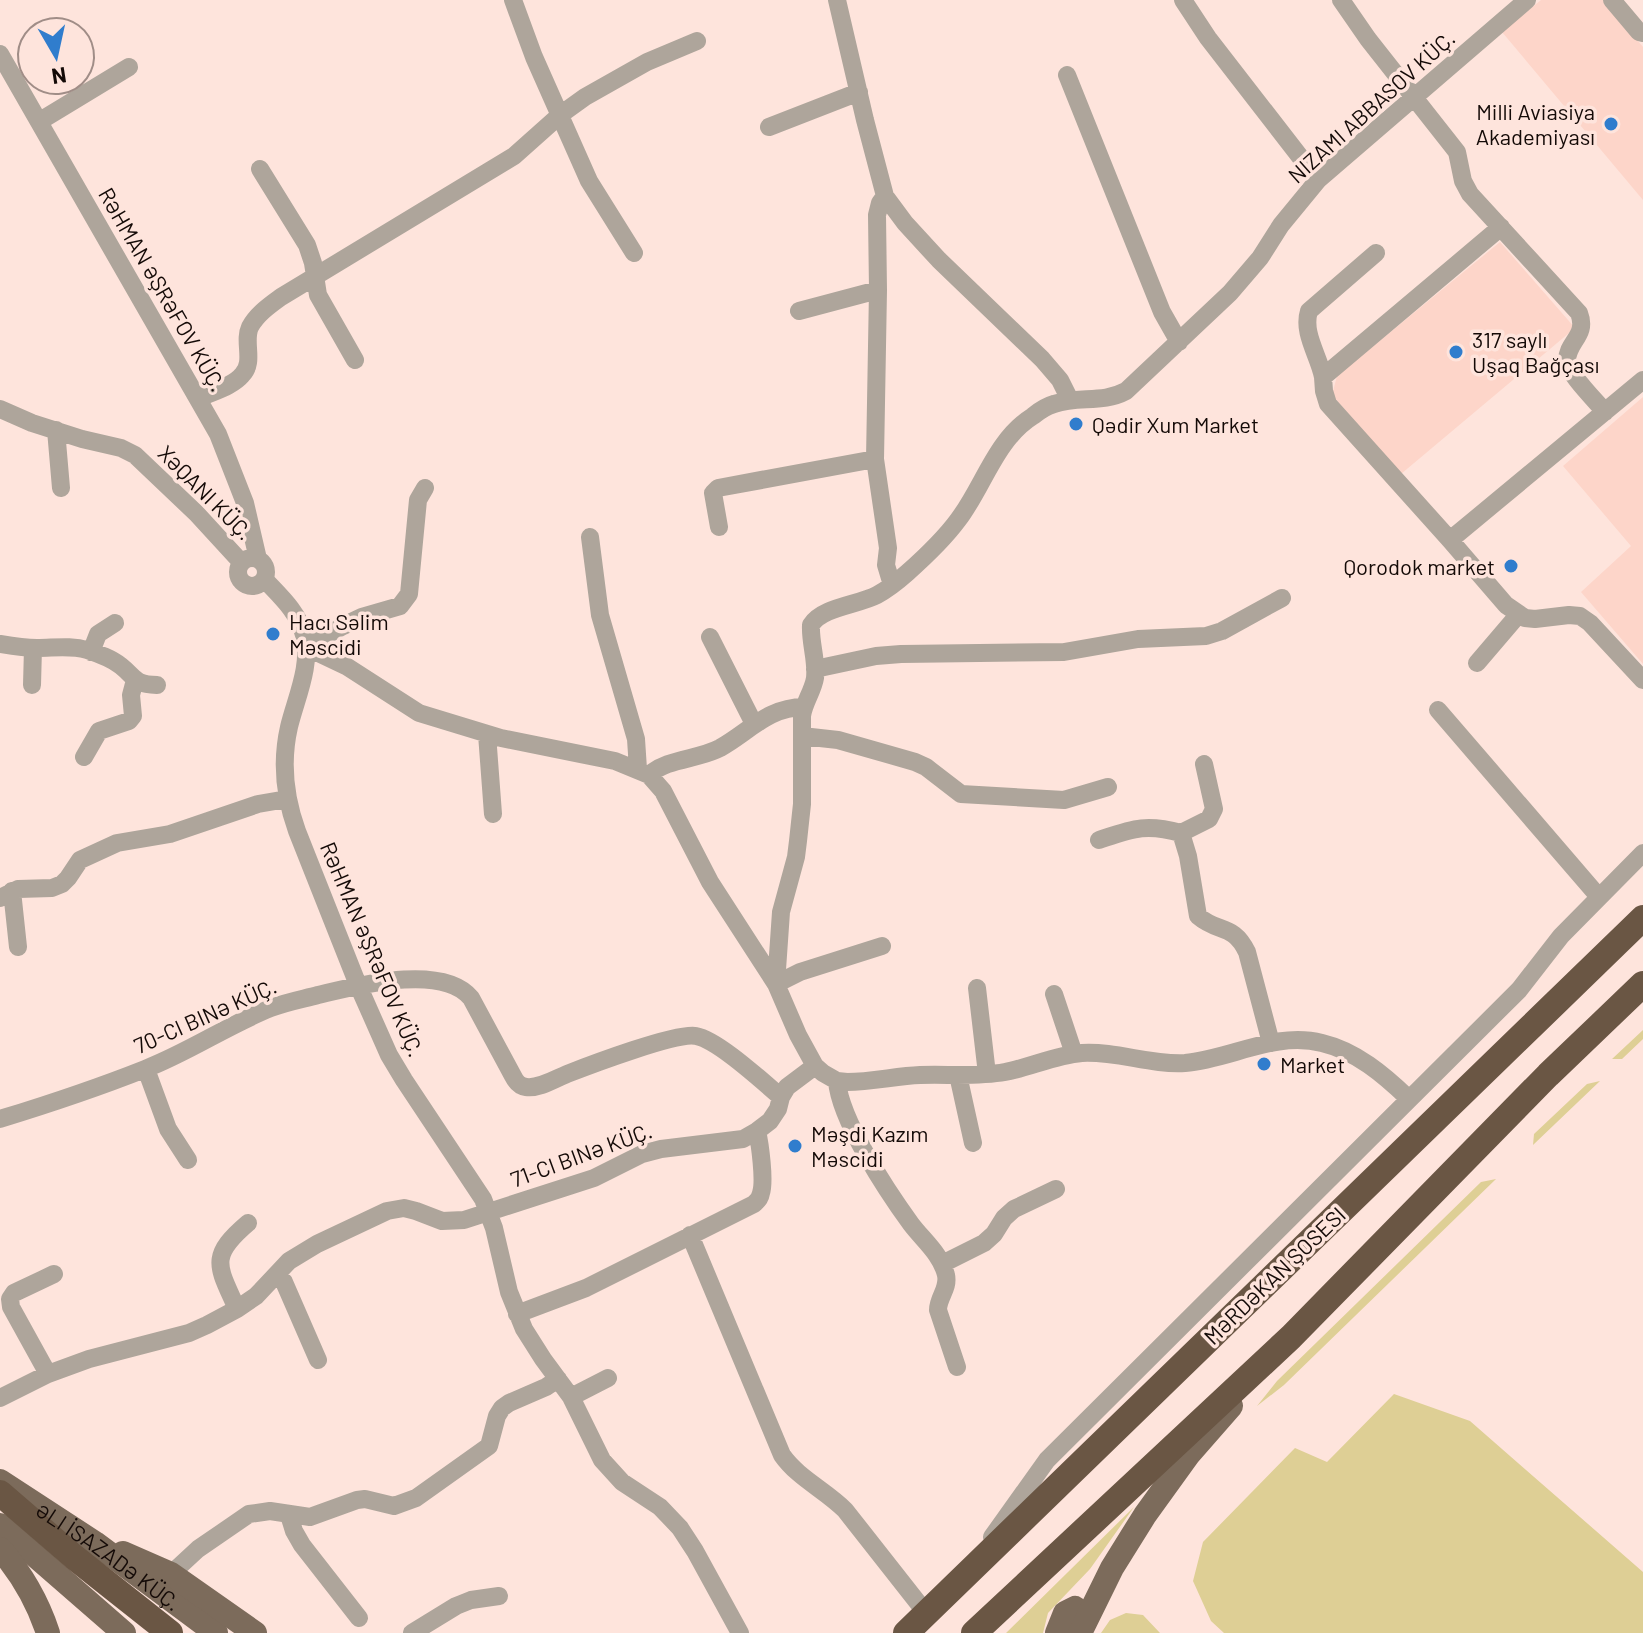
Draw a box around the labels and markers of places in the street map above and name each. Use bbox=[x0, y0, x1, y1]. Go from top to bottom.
place label: Milli Aviasiya Akademiyası bbox=[1476, 98, 1595, 149]
marker: Milli Aviasiya Akademiyası bbox=[1602, 115, 1620, 133]
place label: 317 saylı Uşaq Bağçası bbox=[1472, 326, 1599, 377]
marker: 317 saylı Uşaq Bağçası bbox=[1447, 343, 1465, 361]
place label: Qədir Xum Market bbox=[1092, 411, 1259, 437]
marker: Qədir Xum Market bbox=[1067, 415, 1085, 433]
place label: Qorodok market bbox=[1343, 553, 1495, 579]
marker: Qorodok market bbox=[1502, 557, 1520, 575]
place label: Hacı Səlim Məscidi bbox=[289, 608, 389, 659]
marker: Hacı Səlim Məscidi bbox=[264, 625, 282, 643]
place label: Market bbox=[1280, 1051, 1345, 1077]
marker: Market bbox=[1255, 1055, 1273, 1073]
place label: Məşdi Kazım Məscidi bbox=[811, 1120, 928, 1171]
marker: Məşdi Kazım Məscidi bbox=[786, 1137, 804, 1155]

